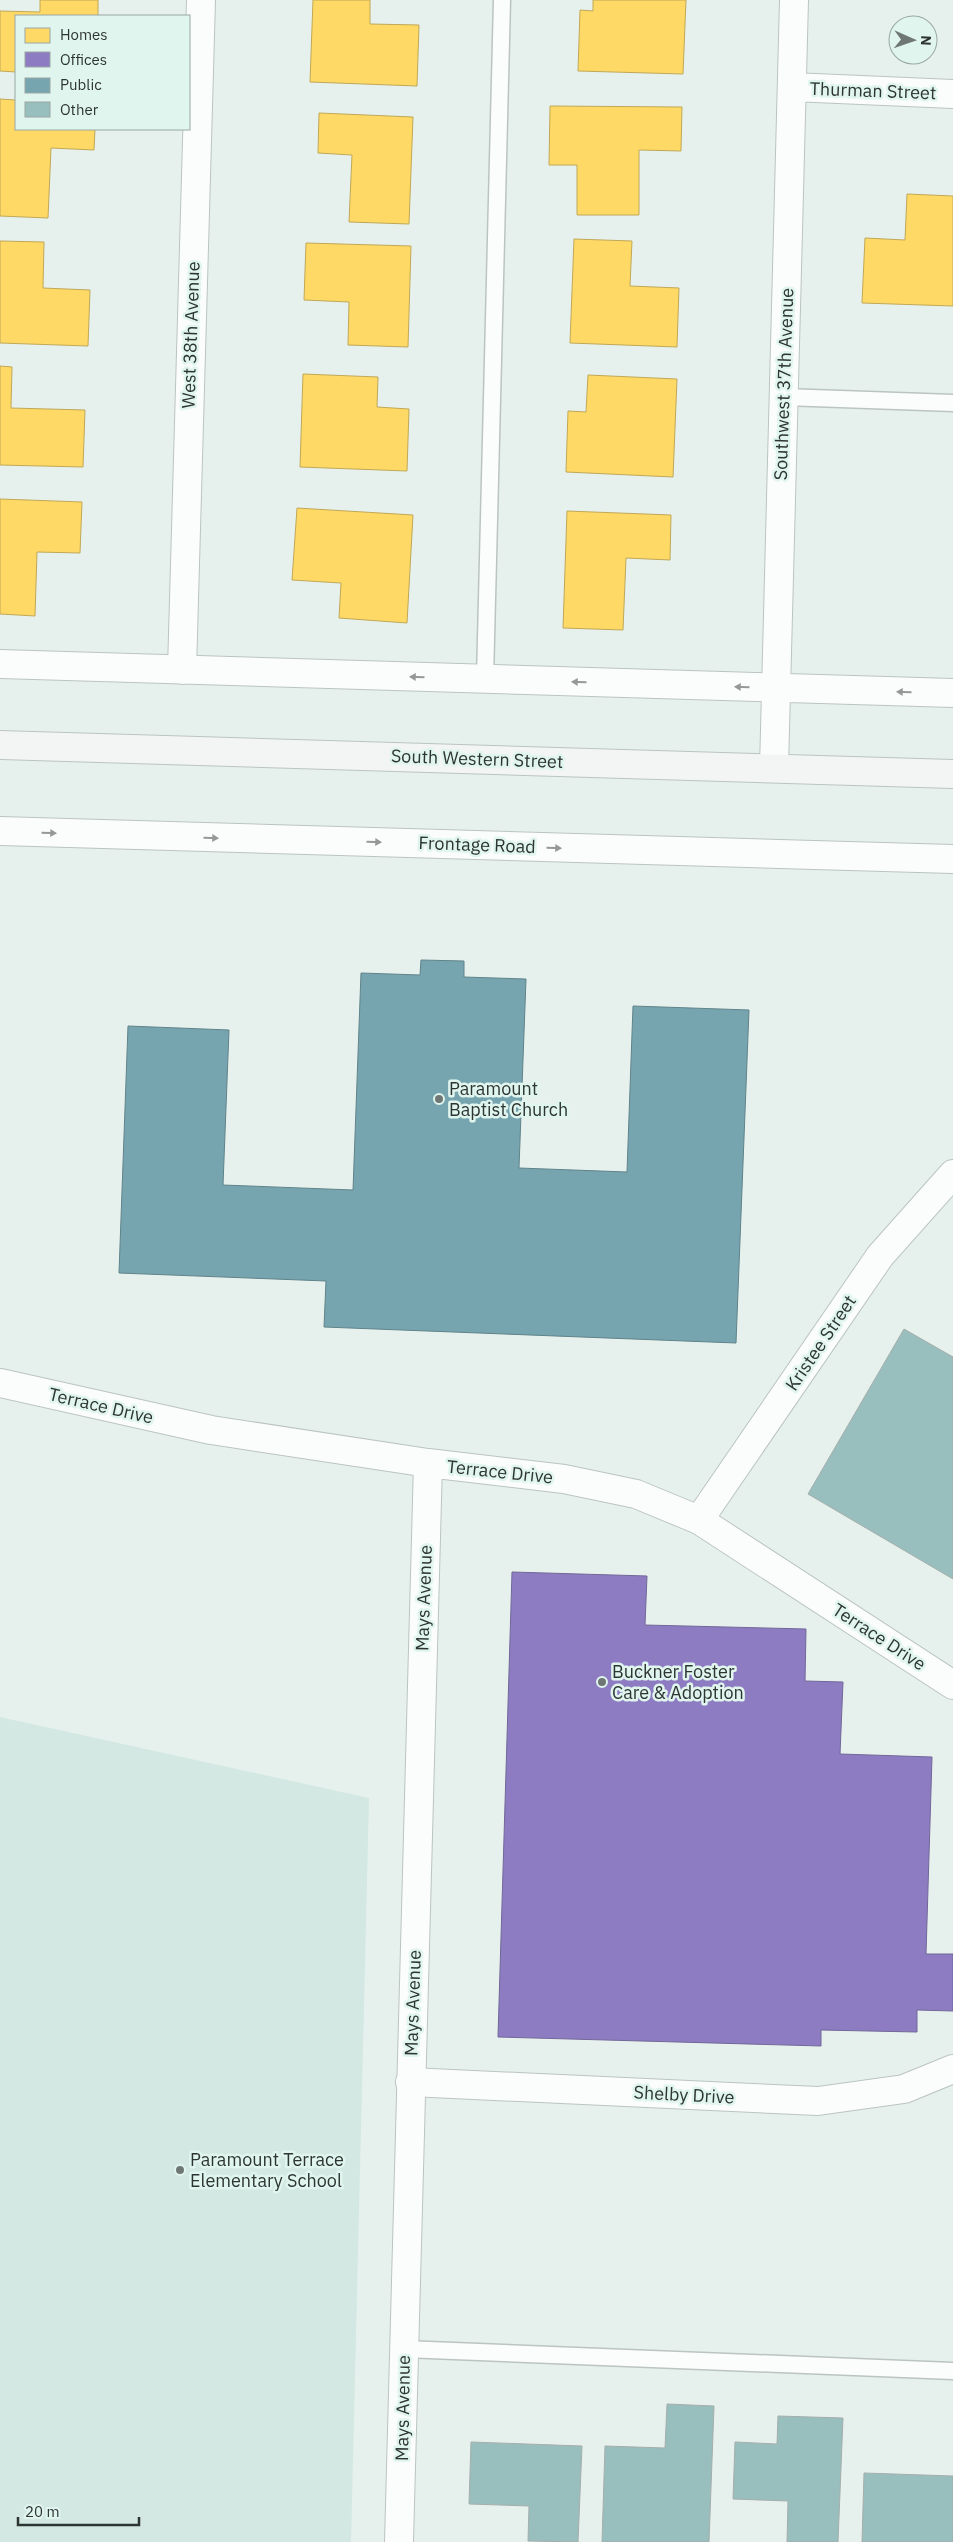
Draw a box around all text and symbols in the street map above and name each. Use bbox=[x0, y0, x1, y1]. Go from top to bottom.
legend bbox=[15, 15, 190, 130]
north arrow bbox=[888, 15, 938, 65]
text: Homes bbox=[60, 25, 108, 44]
text: N bbox=[917, 35, 935, 46]
text: Offices bbox=[60, 50, 107, 69]
text: Public bbox=[60, 75, 102, 94]
street label: Thurman Street bbox=[809, 77, 937, 104]
text: Other bbox=[60, 100, 99, 119]
street label: West 38th Avenue bbox=[176, 261, 205, 409]
street label: Southwest 37th Avenue bbox=[769, 287, 798, 481]
one-way arrow bbox=[409, 673, 425, 681]
one-way arrow bbox=[571, 678, 587, 686]
one-way arrow bbox=[734, 682, 750, 690]
one-way arrow bbox=[896, 688, 912, 696]
street label: South Western Street bbox=[390, 744, 564, 773]
one-way arrow bbox=[41, 829, 57, 837]
street label: Frontage Road bbox=[418, 831, 536, 858]
one-way arrow bbox=[203, 834, 219, 842]
one-way arrow bbox=[366, 839, 382, 847]
one-way arrow bbox=[546, 844, 562, 852]
place label: Paramount Baptist Church bbox=[449, 1077, 568, 1121]
marker: Paramount Baptist Church bbox=[433, 1093, 445, 1105]
street label: Kristee Street bbox=[780, 1290, 861, 1395]
street label: Terrace Drive bbox=[47, 1382, 156, 1429]
street label: Terrace Drive bbox=[446, 1454, 554, 1489]
street label: Mays Avenue bbox=[410, 1544, 437, 1651]
street label: Terrace Drive bbox=[828, 1598, 930, 1675]
place label: Buckner Foster Care & Adoption bbox=[612, 1660, 744, 1704]
marker: Buckner Foster Care & Adoption bbox=[596, 1676, 608, 1688]
street label: Mays Avenue bbox=[399, 1949, 426, 2056]
street label: Shelby Drive bbox=[633, 2080, 735, 2109]
place label: Paramount Terrace Elementary School bbox=[190, 2148, 344, 2192]
marker: Paramount Terrace Elementary School bbox=[174, 2164, 186, 2176]
street label: Mays Avenue bbox=[390, 2355, 415, 2461]
scale bar bbox=[18, 2494, 139, 2526]
text: 20 m bbox=[25, 2502, 60, 2521]

